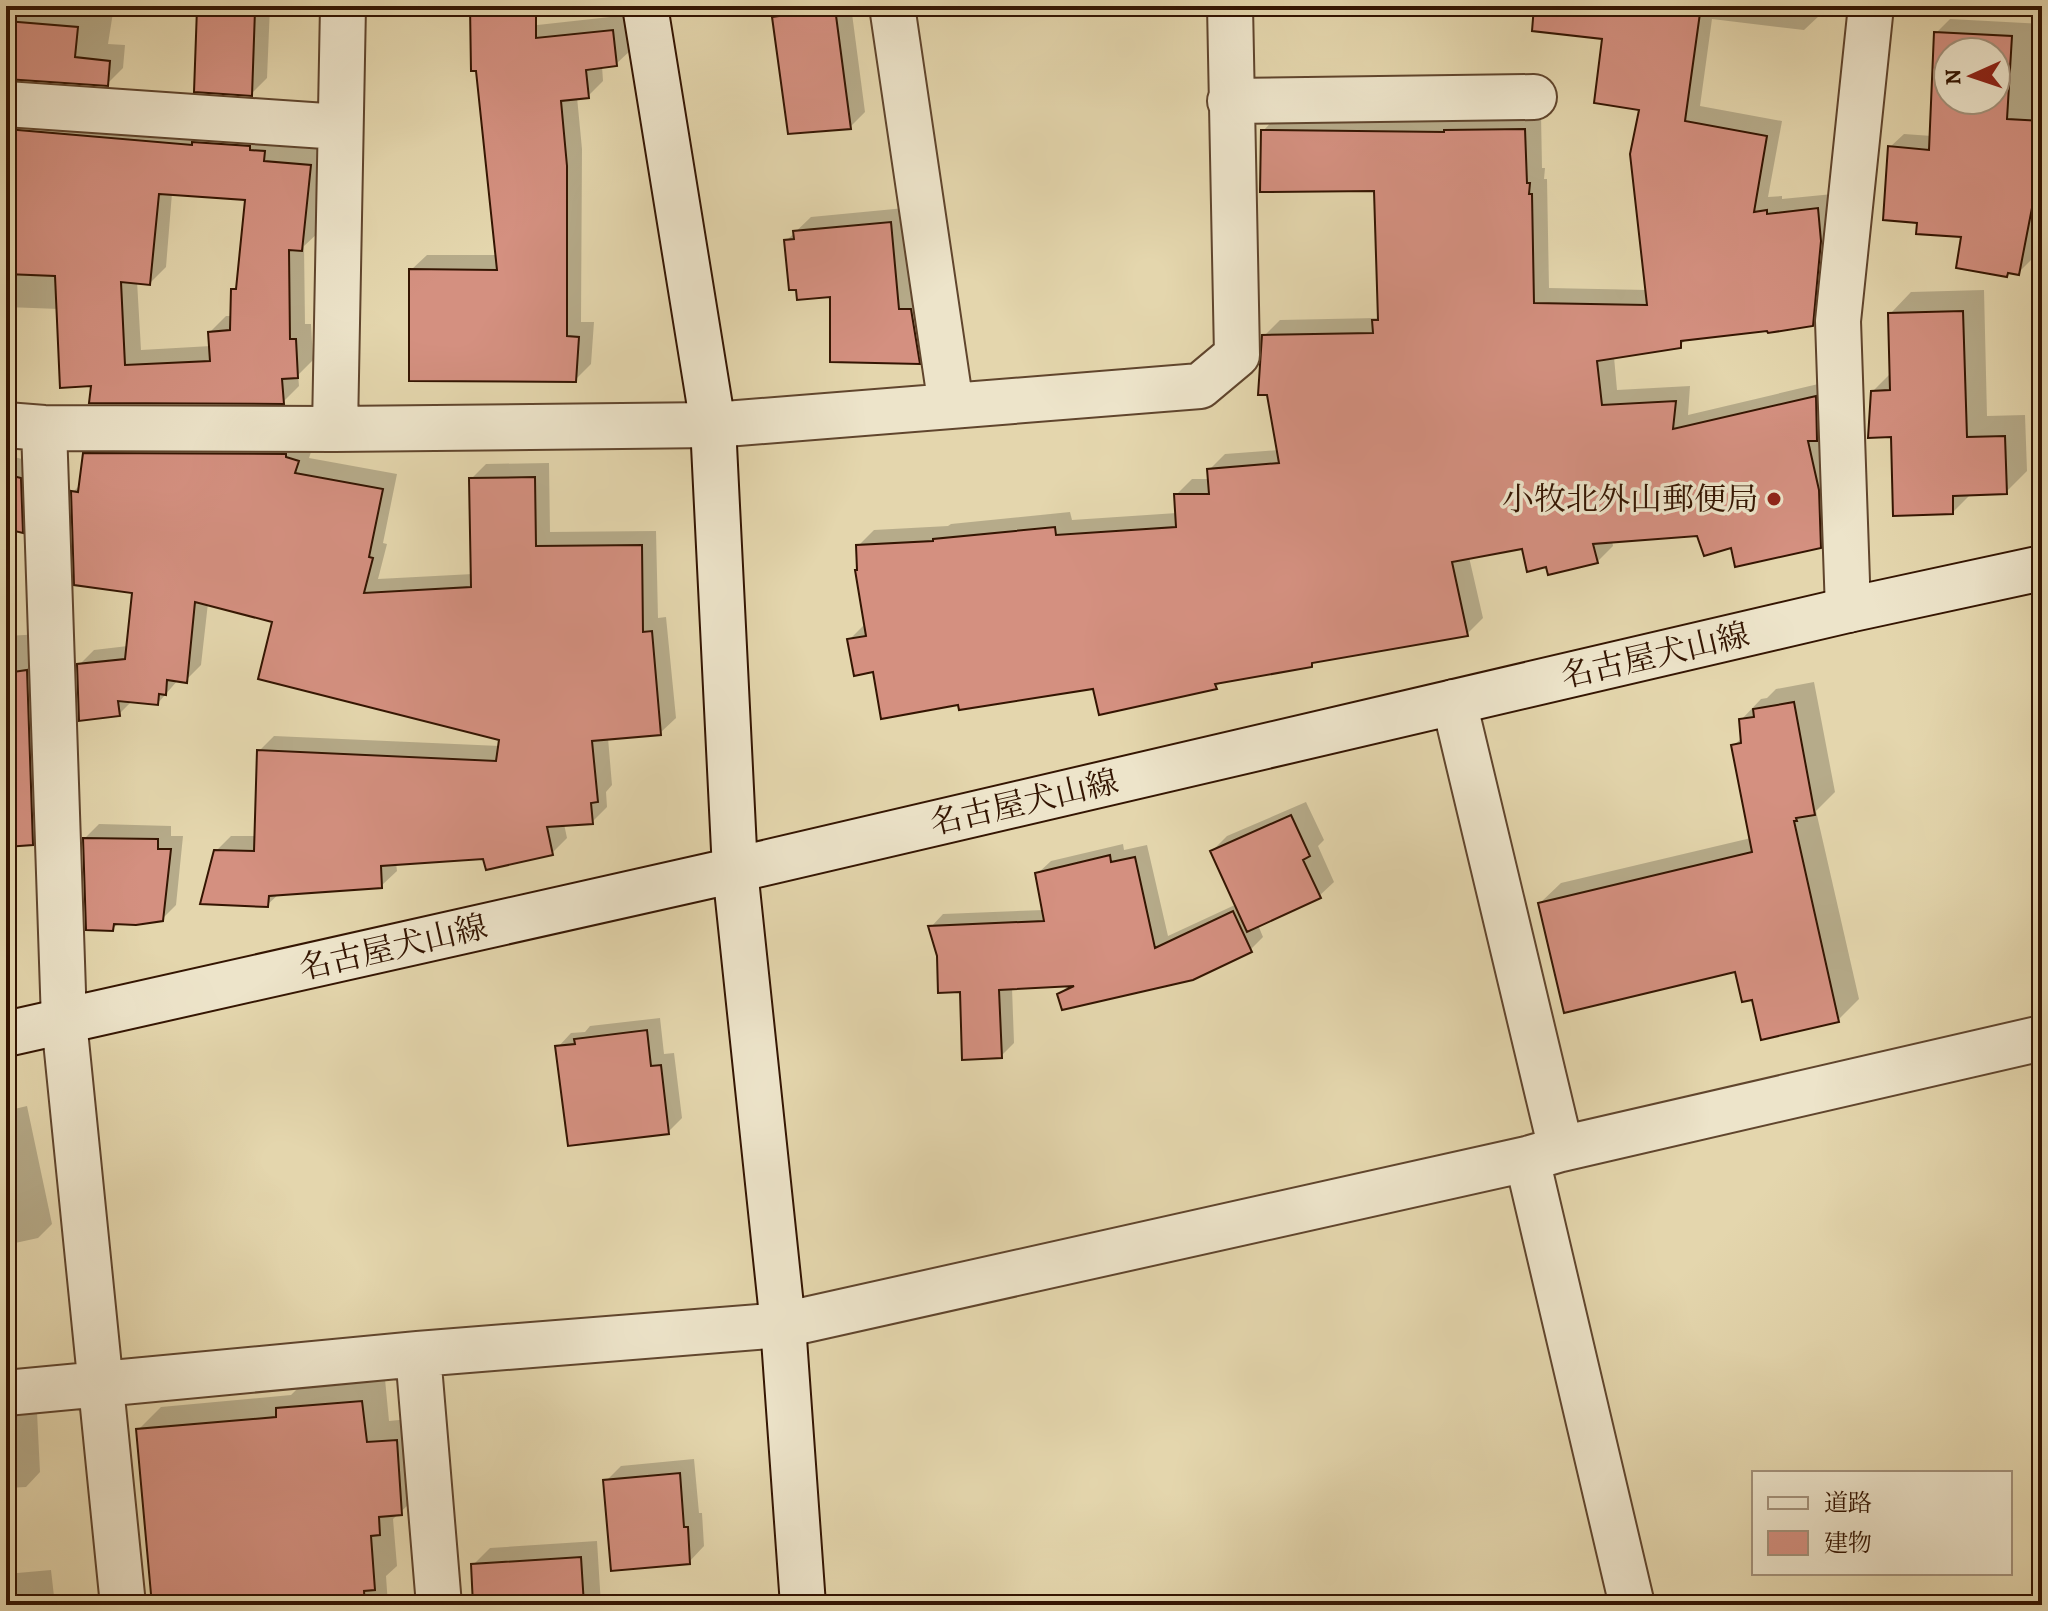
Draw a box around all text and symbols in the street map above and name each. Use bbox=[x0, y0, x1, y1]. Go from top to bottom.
north arrow bbox=[1932, 36, 2012, 116]
text: N bbox=[1938, 68, 1968, 86]
place label: 小牧北外山郵便局 bbox=[1502, 477, 1758, 521]
marker: 小牧北外山郵便局 bbox=[1765, 490, 1783, 508]
street label: 名古屋犬山線 bbox=[1557, 612, 1753, 698]
street label: 名古屋犬山線 bbox=[926, 759, 1122, 845]
street label: 名古屋犬山線 bbox=[295, 904, 491, 990]
legend bbox=[1752, 1471, 2012, 1575]
text: 道路 bbox=[1824, 1487, 1872, 1519]
text: 建物 bbox=[1824, 1527, 1872, 1559]

